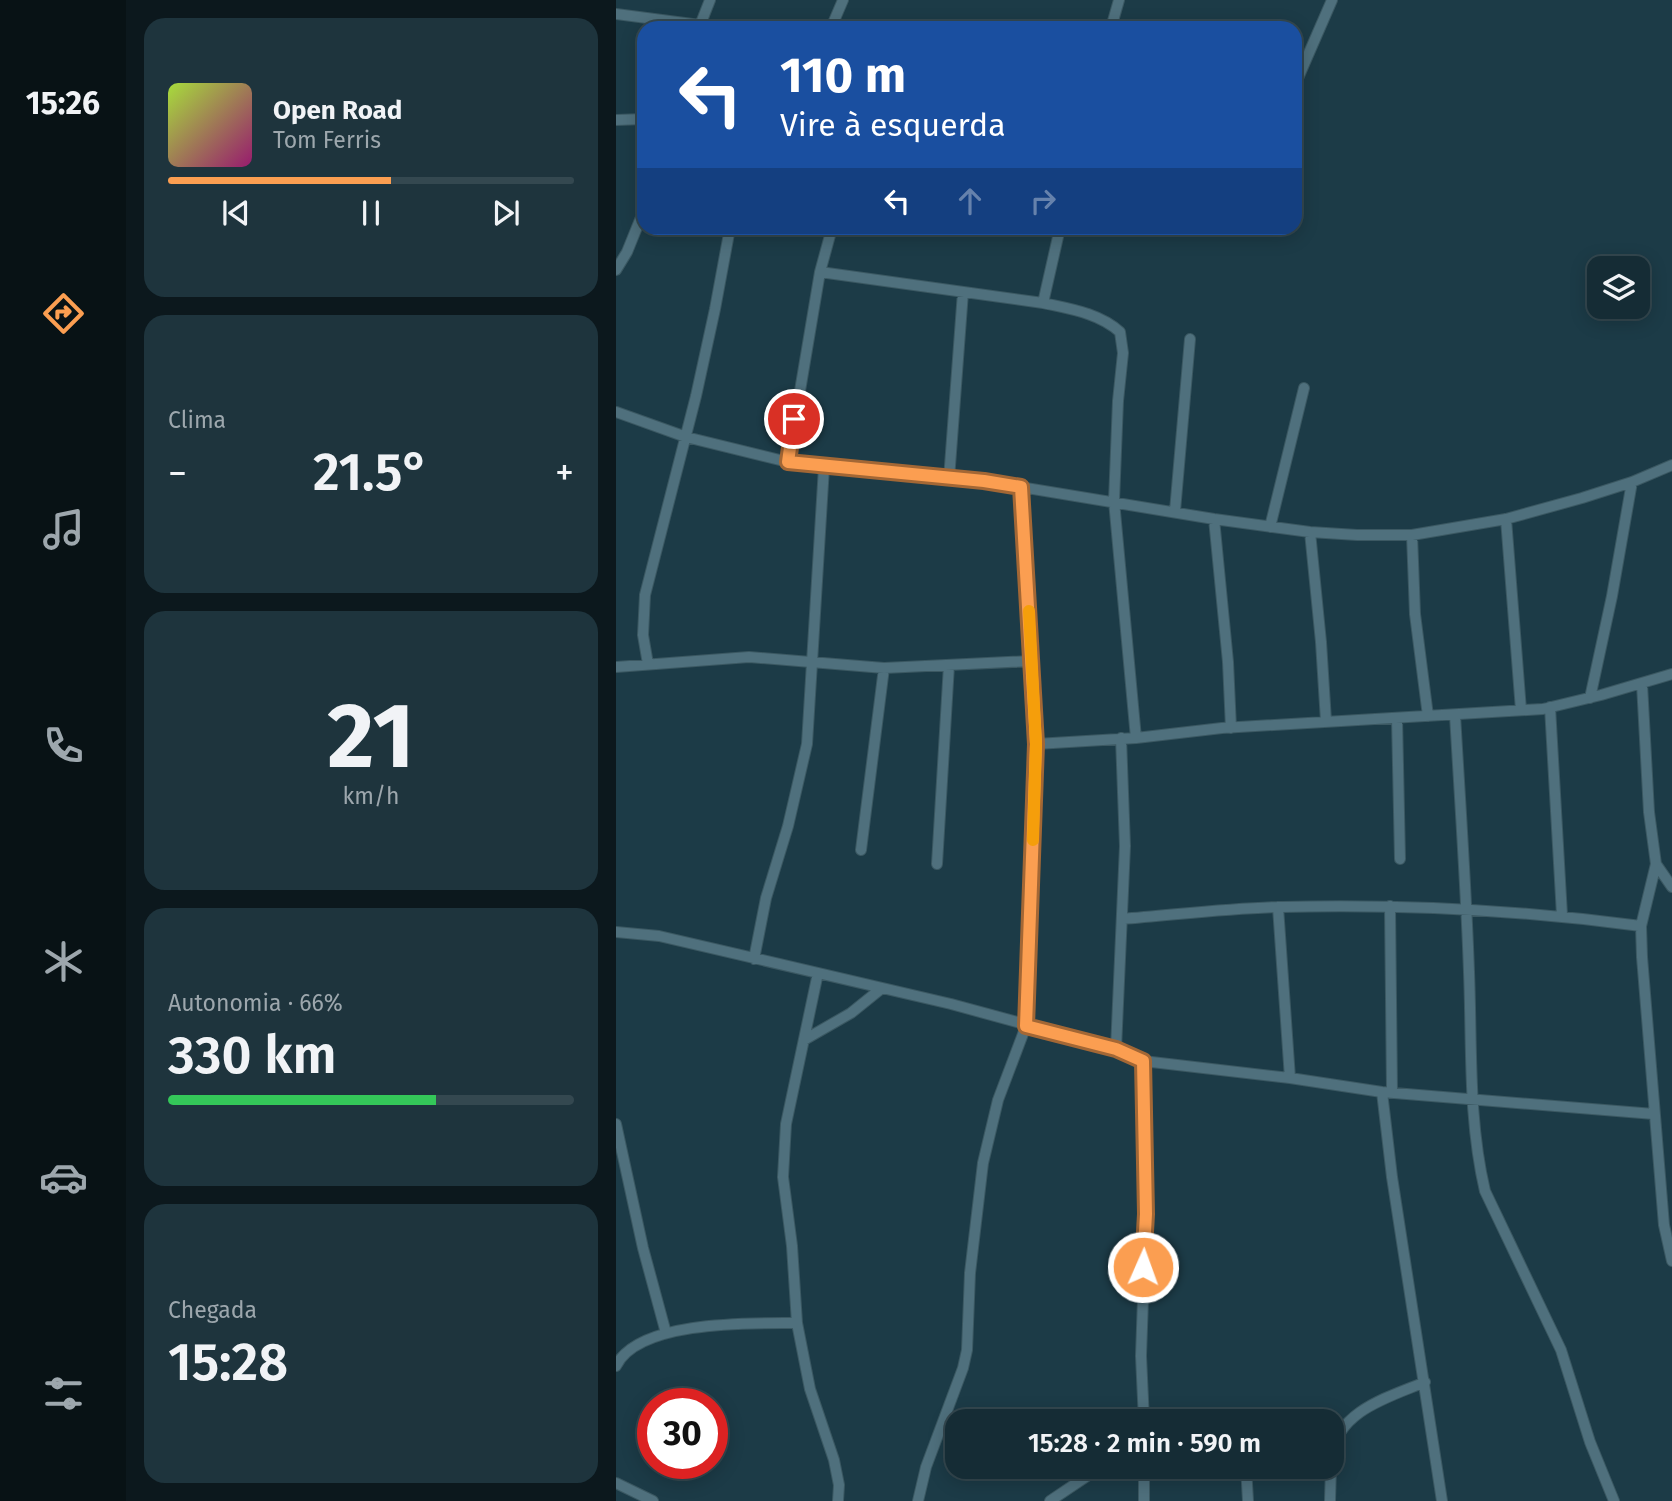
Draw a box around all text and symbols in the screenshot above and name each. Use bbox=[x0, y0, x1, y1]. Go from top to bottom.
text: 110 m bbox=[780, 46, 906, 105]
icon: left bbox=[665, 49, 756, 140]
text: 15:26 bbox=[26, 84, 100, 122]
text: Open Road bbox=[273, 95, 402, 126]
text: Vire à esquerda bbox=[780, 106, 1006, 144]
text: Tom Ferris bbox=[273, 126, 381, 154]
icon: left bbox=[878, 182, 916, 220]
icon: ahead bbox=[951, 182, 989, 220]
icon: right bbox=[1024, 182, 1062, 220]
icon: previous bbox=[217, 194, 255, 232]
icon: pause bbox=[352, 194, 390, 232]
icon: next bbox=[487, 194, 525, 232]
map controls bbox=[1587, 256, 1650, 319]
button: layers bbox=[1587, 256, 1650, 319]
icon: directions bbox=[39, 289, 88, 338]
pin bbox=[764, 389, 824, 449]
icon: arrive bbox=[775, 400, 813, 438]
text: Clima bbox=[168, 406, 226, 434]
text: 21.5° bbox=[313, 441, 429, 504]
text: − bbox=[168, 450, 187, 496]
text: + bbox=[555, 450, 574, 496]
icon: music bbox=[39, 505, 88, 554]
text: 21 bbox=[327, 682, 415, 791]
icon: phone bbox=[39, 721, 88, 770]
text: km/h bbox=[343, 782, 399, 810]
icon: climate bbox=[39, 937, 88, 986]
text: Autonomia · 66% bbox=[168, 989, 343, 1017]
text: 330 km bbox=[168, 1024, 337, 1087]
icon: car bbox=[39, 1153, 88, 1202]
position arrow bbox=[1106, 1230, 1180, 1304]
text: Chegada bbox=[168, 1296, 257, 1324]
text: 15:28 bbox=[168, 1331, 288, 1394]
icon: filters bbox=[39, 1369, 88, 1418]
speed limit sign: 30 bbox=[637, 1388, 728, 1479]
text: 15:28 · 2 min · 590 m bbox=[1028, 1428, 1261, 1459]

